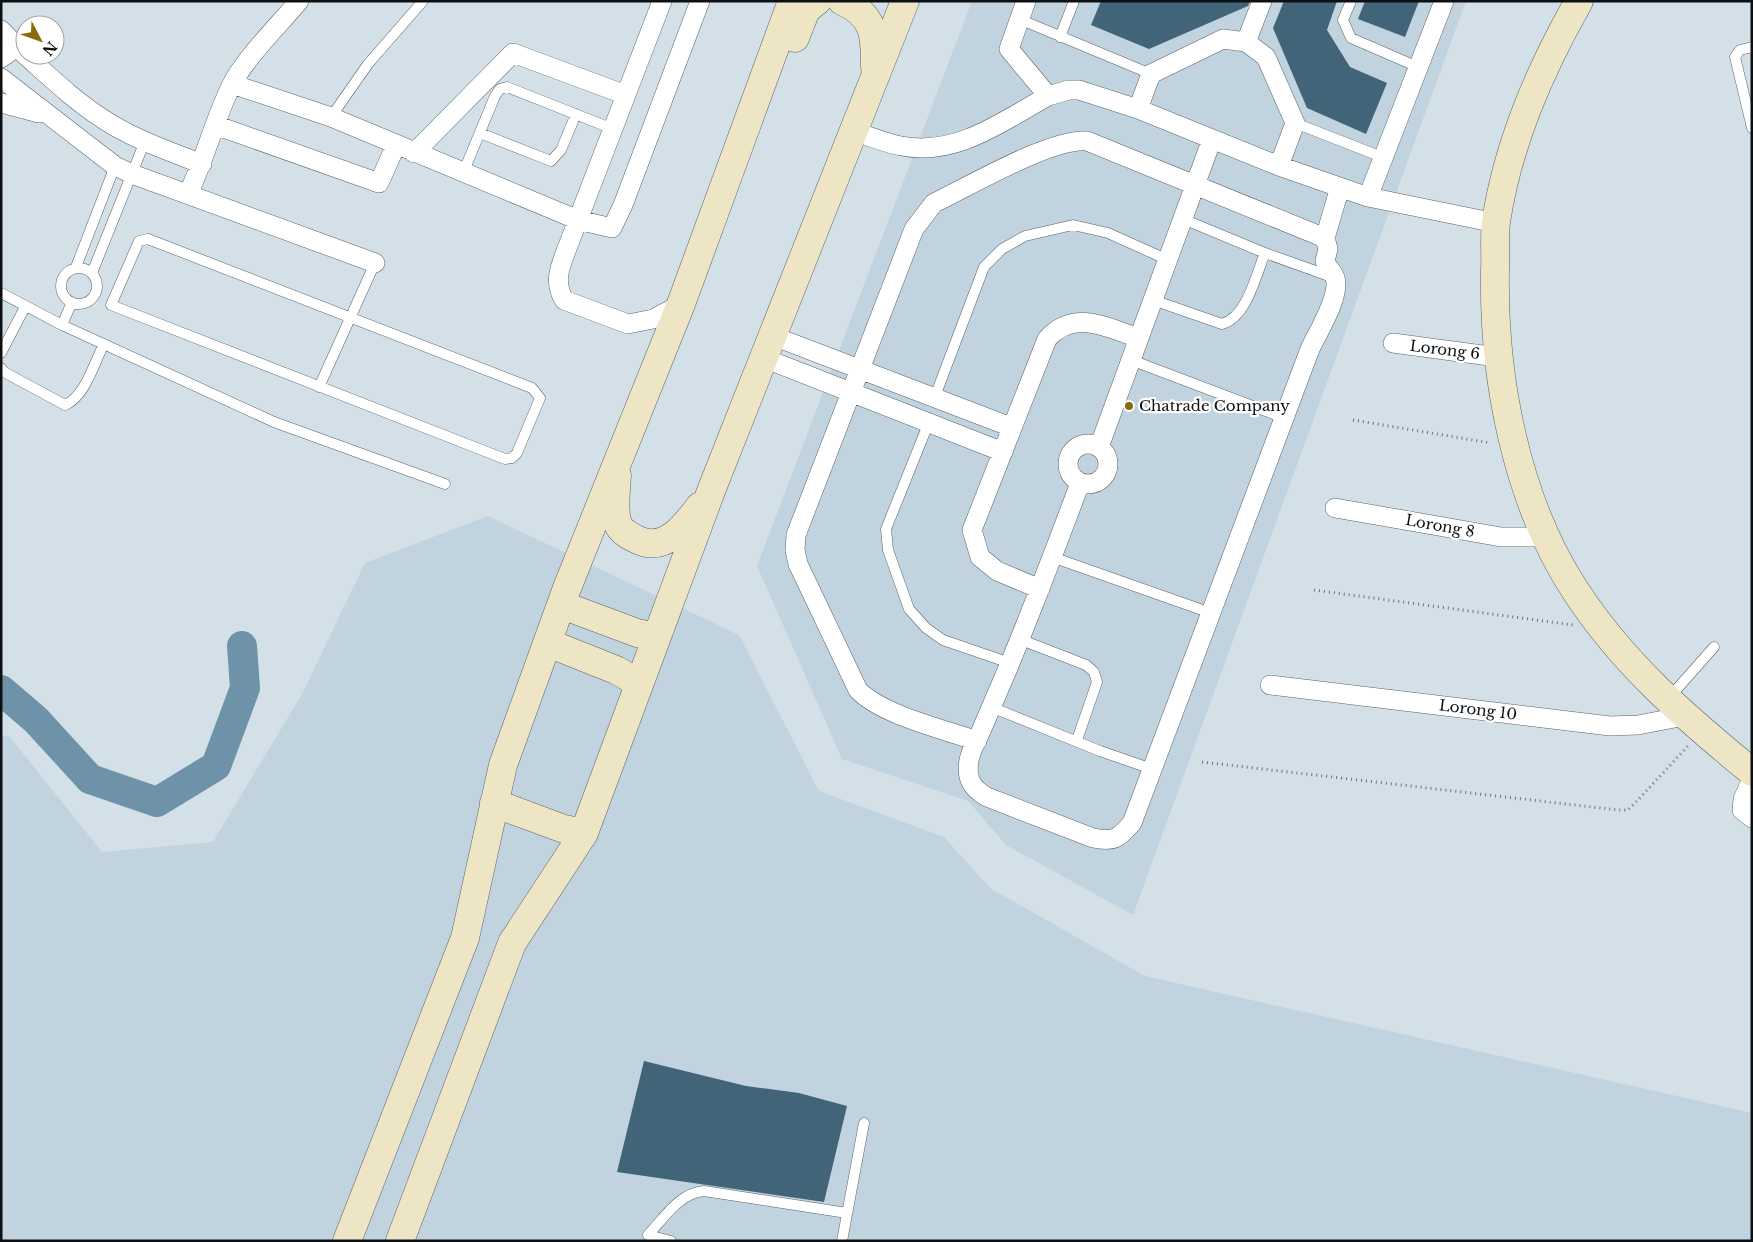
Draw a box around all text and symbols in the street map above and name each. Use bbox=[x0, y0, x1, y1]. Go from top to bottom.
north arrow bbox=[15, 15, 65, 65]
text: N bbox=[39, 38, 61, 59]
street label: Lorong 6 bbox=[1409, 336, 1481, 363]
place label: Chatrade Company bbox=[1139, 396, 1290, 415]
marker: Chatrade Company bbox=[1123, 400, 1135, 412]
street label: Lorong 8 bbox=[1404, 510, 1476, 541]
street label: Lorong 10 bbox=[1438, 695, 1518, 724]

